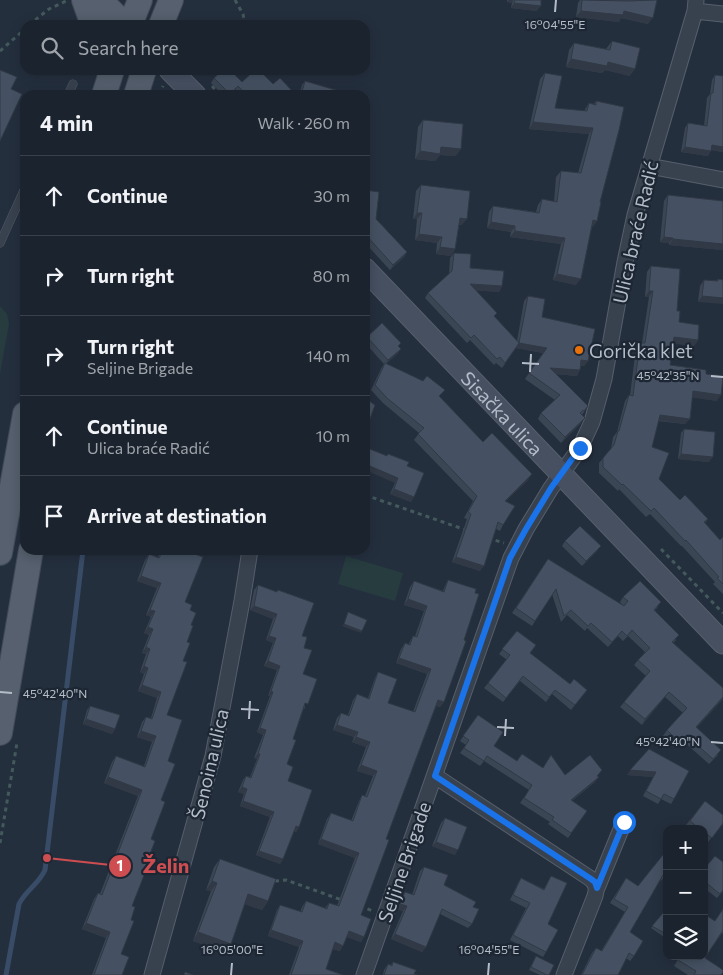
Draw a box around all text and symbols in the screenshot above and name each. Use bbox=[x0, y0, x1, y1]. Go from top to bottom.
text: 16°04'55"E bbox=[525, 17, 585, 31]
search box bbox=[20, 20, 370, 75]
icon: search bbox=[38, 34, 66, 62]
text: Search here bbox=[78, 36, 178, 59]
text: 4 min bbox=[40, 110, 93, 135]
text: Walk · 260 m bbox=[258, 113, 350, 132]
street label: Ulica braće Radić bbox=[607, 158, 663, 306]
icon: ahead bbox=[40, 182, 68, 210]
text: Continue bbox=[87, 184, 167, 207]
text: 30 m bbox=[313, 186, 350, 205]
icon: right bbox=[40, 262, 68, 290]
text: Turn right bbox=[87, 264, 174, 287]
text: 80 m bbox=[313, 266, 350, 285]
text: Turn right bbox=[87, 335, 174, 358]
place label: Gorička klet bbox=[589, 339, 693, 362]
icon: right bbox=[40, 342, 68, 370]
marker: Gorička klet bbox=[573, 344, 585, 356]
text: 140 m bbox=[306, 346, 350, 365]
text: Seljine Brigade bbox=[87, 358, 193, 377]
street label: Sisačka ulica bbox=[457, 366, 548, 460]
text: 45°42'35"N bbox=[636, 368, 700, 382]
text: Continue bbox=[87, 415, 167, 438]
icon: ahead bbox=[40, 422, 68, 450]
text: 10 m bbox=[316, 426, 350, 445]
route end bbox=[569, 437, 592, 460]
text: Ulica braće Radić bbox=[87, 438, 210, 457]
icon: arrive bbox=[40, 502, 68, 530]
text: Arrive at destination bbox=[87, 504, 267, 527]
text: 45°42'40"N bbox=[23, 686, 87, 700]
street label: Šenoina ulica bbox=[184, 706, 233, 821]
text: 45°42'40"N bbox=[636, 734, 700, 748]
street label: Seljine Brigade bbox=[373, 799, 435, 925]
route start bbox=[613, 811, 636, 834]
map controls bbox=[663, 825, 708, 960]
button: + bbox=[663, 825, 708, 870]
callout: Želin bbox=[108, 849, 200, 884]
text: Želin bbox=[143, 853, 189, 877]
text: 1 bbox=[117, 856, 123, 874]
button: − bbox=[663, 870, 708, 915]
button: layers bbox=[663, 915, 708, 960]
text: 16°05'00"E bbox=[201, 942, 263, 956]
text: 16°04'55"E bbox=[459, 942, 519, 956]

